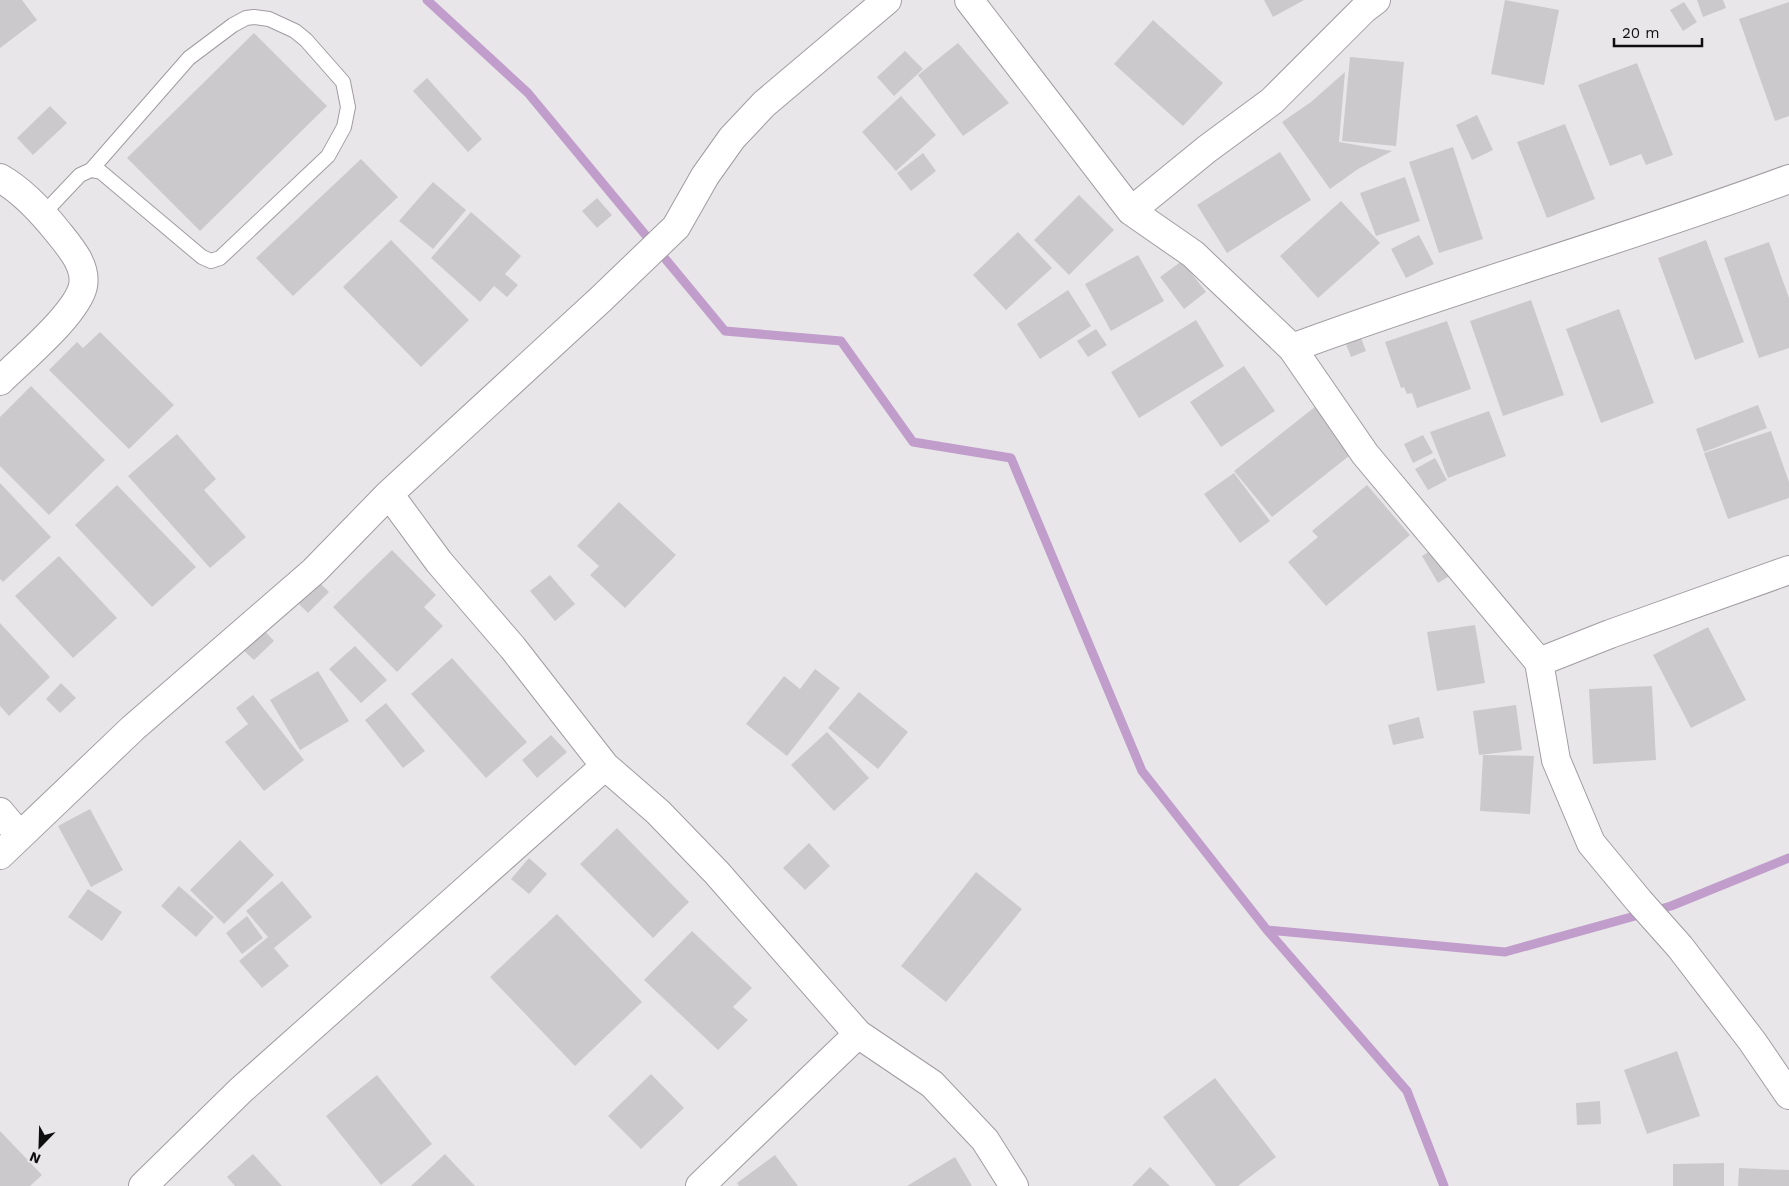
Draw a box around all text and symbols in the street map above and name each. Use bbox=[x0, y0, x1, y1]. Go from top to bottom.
scale bar bbox=[1614, 15, 1702, 47]
text: 20 m bbox=[1622, 24, 1660, 42]
north arrow bbox=[15, 1121, 65, 1171]
text: N bbox=[27, 1149, 43, 1167]

